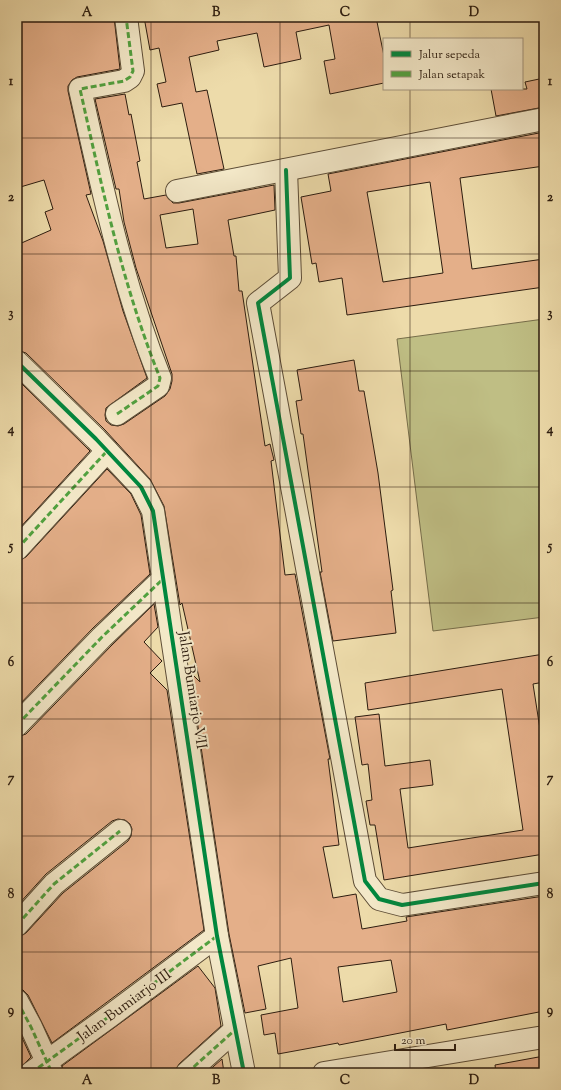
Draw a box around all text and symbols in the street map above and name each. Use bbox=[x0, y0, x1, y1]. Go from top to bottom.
text: A bbox=[82, 4, 93, 22]
text: B bbox=[212, 4, 221, 22]
text: C bbox=[340, 4, 350, 22]
text: D bbox=[469, 4, 479, 22]
legend bbox=[383, 38, 523, 90]
text: Jalur sepeda bbox=[418, 46, 480, 64]
text: Jalan setapak bbox=[418, 66, 485, 84]
text: 1 bbox=[9, 73, 14, 91]
text: 1 bbox=[548, 73, 553, 91]
text: 2 bbox=[8, 189, 15, 207]
text: 2 bbox=[547, 189, 554, 207]
text: 3 bbox=[8, 305, 14, 323]
text: 3 bbox=[547, 305, 553, 323]
text: 4 bbox=[7, 421, 15, 439]
text: 4 bbox=[546, 421, 554, 439]
text: 5 bbox=[8, 538, 14, 556]
text: 5 bbox=[547, 538, 553, 556]
street label: Jalan Bumiarjo VII bbox=[172, 629, 211, 751]
text: 6 bbox=[8, 654, 15, 672]
text: 6 bbox=[547, 654, 554, 672]
text: 7 bbox=[8, 770, 15, 788]
text: 7 bbox=[547, 770, 554, 788]
text: 8 bbox=[8, 886, 15, 904]
text: 8 bbox=[547, 886, 554, 904]
street label: Jalan Bumiarjo III bbox=[73, 965, 176, 1048]
text: 9 bbox=[8, 1002, 15, 1020]
text: 9 bbox=[547, 1002, 554, 1020]
scale bar bbox=[395, 1026, 455, 1052]
text: 20 m bbox=[401, 1032, 426, 1050]
text: A bbox=[82, 1072, 93, 1090]
text: B bbox=[212, 1072, 221, 1090]
text: C bbox=[340, 1072, 350, 1090]
text: D bbox=[469, 1072, 479, 1090]

